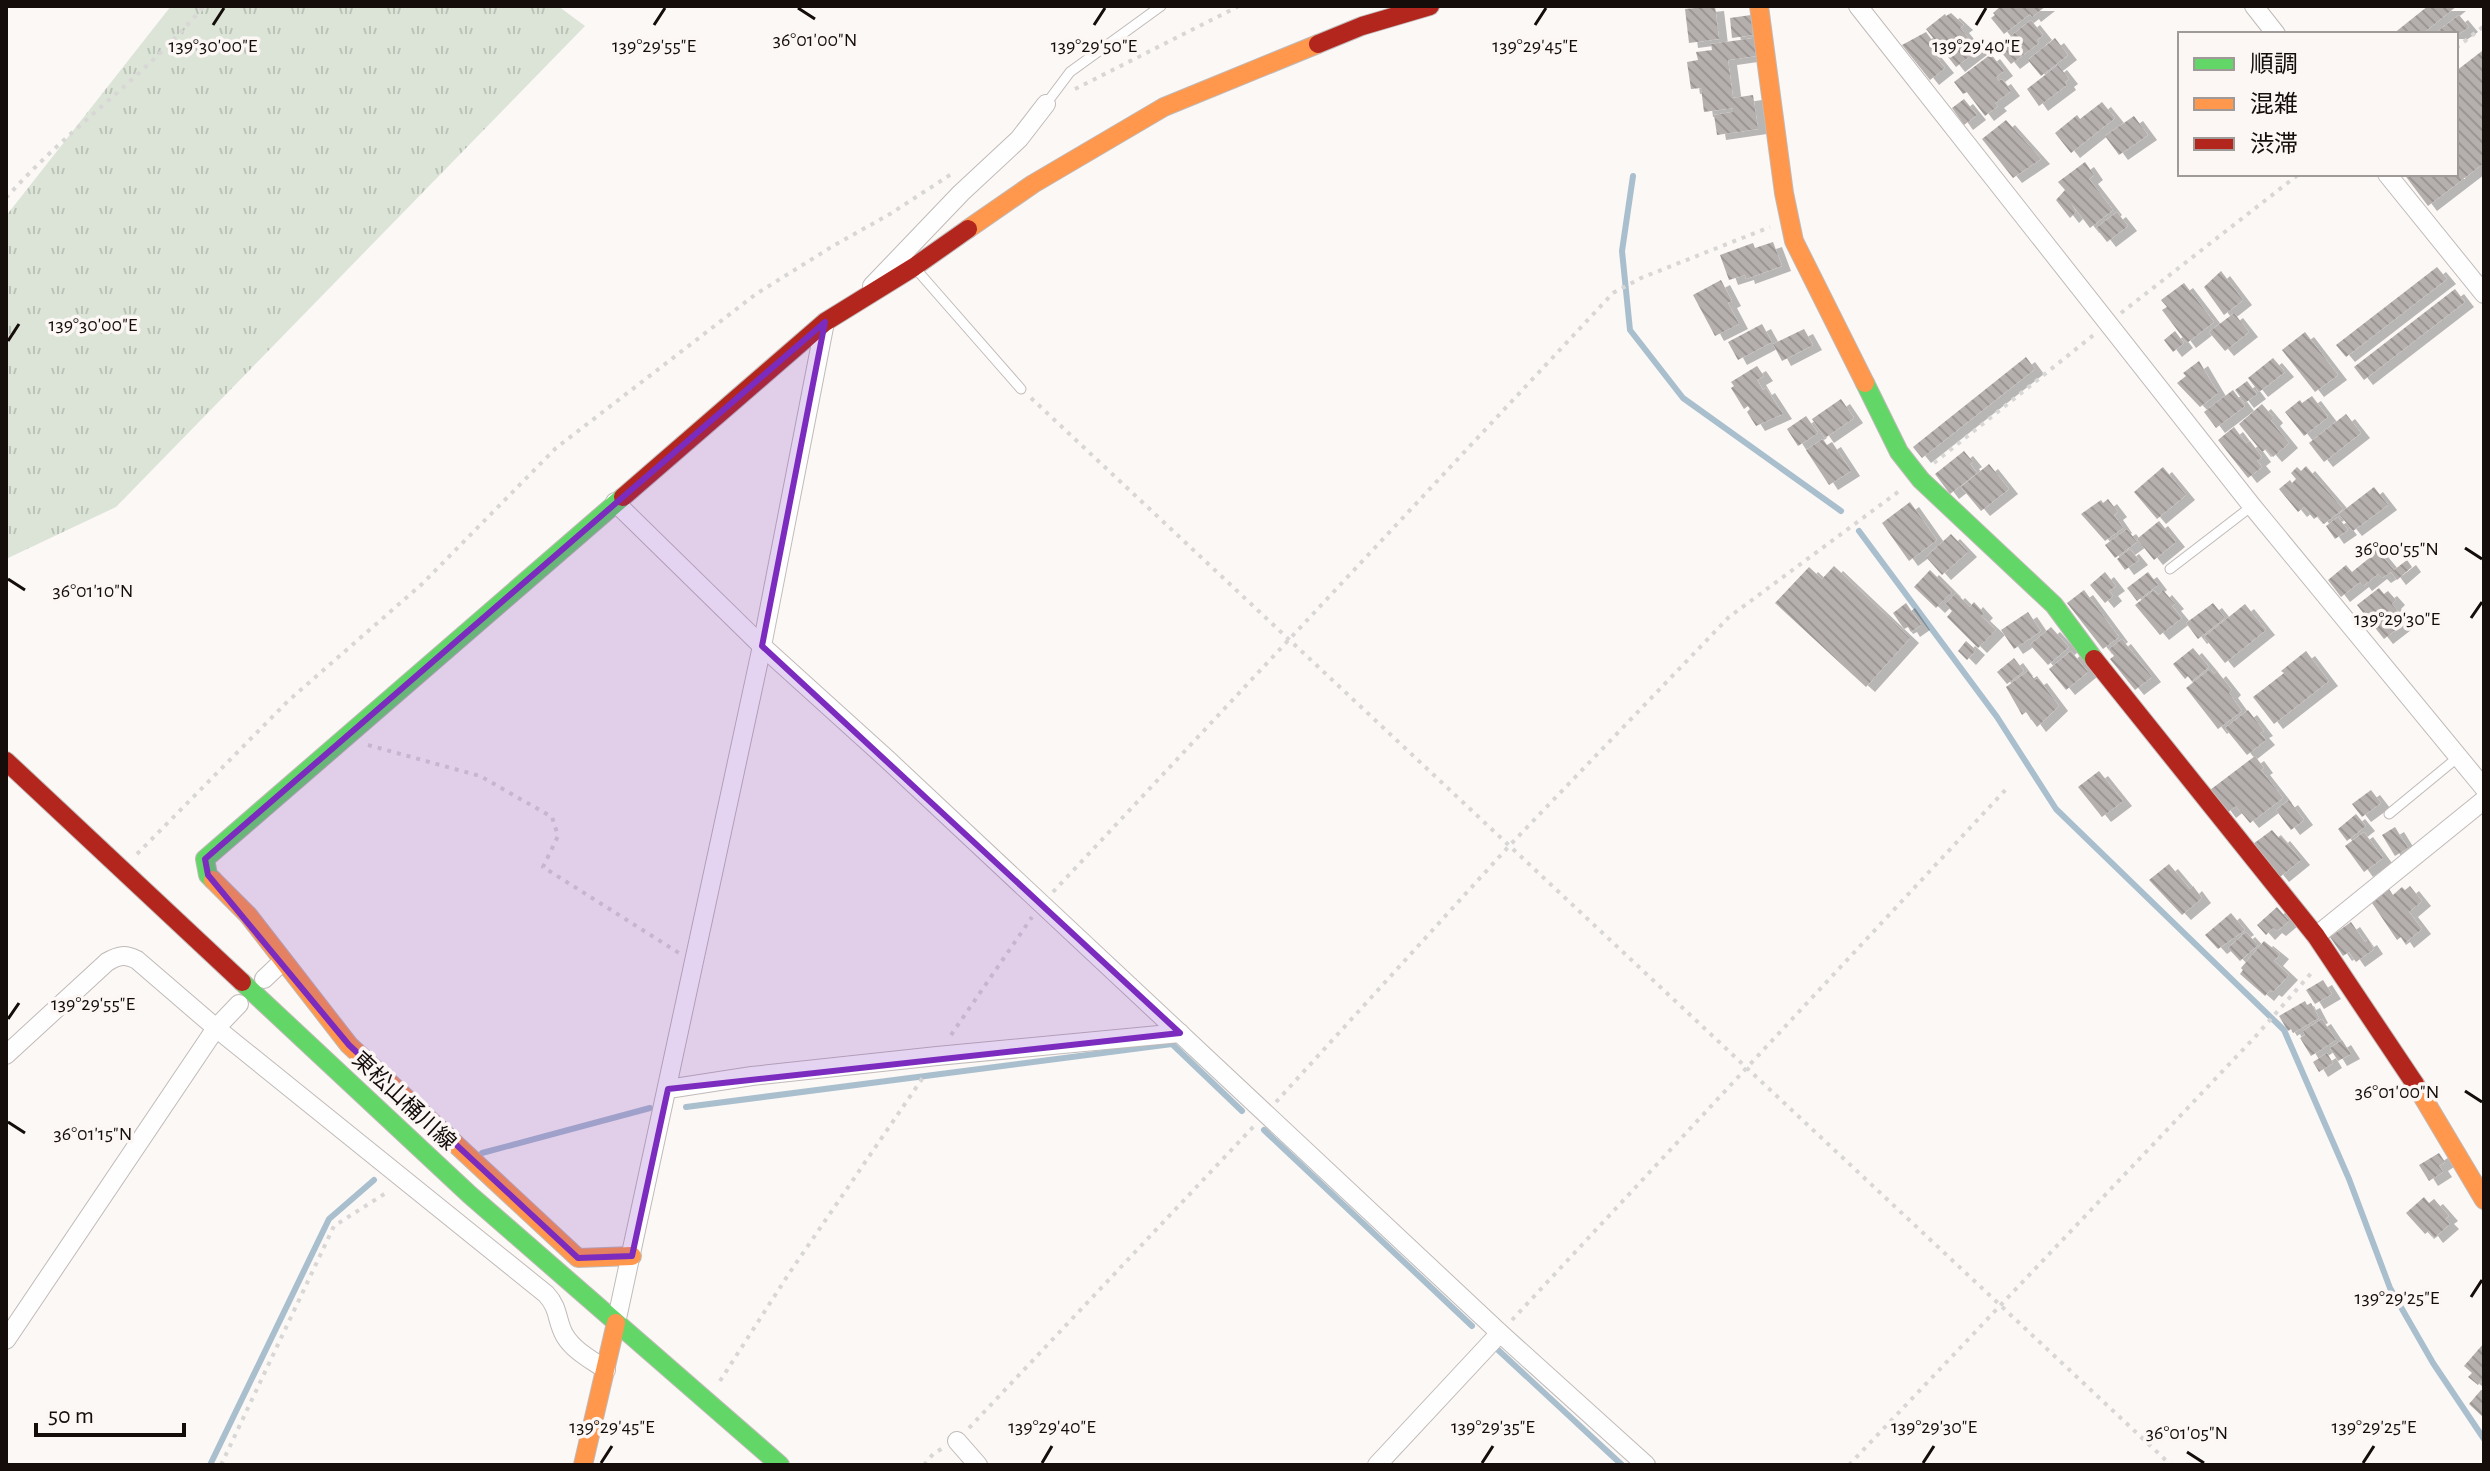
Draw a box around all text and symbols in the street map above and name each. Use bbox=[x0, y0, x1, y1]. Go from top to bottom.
text: 36°01'00"N bbox=[773, 30, 857, 50]
legend bbox=[2178, 32, 2458, 176]
text: 139°30'00"E bbox=[169, 36, 258, 56]
text: 139°29'55"E bbox=[612, 36, 696, 56]
text: 139°29'50"E bbox=[1051, 36, 1138, 56]
text: 139°29'45"E bbox=[1492, 36, 1578, 56]
text: 139°29'40"E bbox=[1932, 36, 2020, 56]
text: 順調 bbox=[2250, 52, 2298, 77]
text: 混雑 bbox=[2250, 91, 2298, 117]
text: 渋滞 bbox=[2250, 131, 2298, 157]
text: 139°30'00"E bbox=[49, 315, 138, 335]
text: 36°00'55"N bbox=[2355, 539, 2439, 559]
text: 36°01'10"N bbox=[53, 581, 133, 601]
text: 139°29'30"E bbox=[2354, 609, 2440, 629]
text: 139°29'55"E bbox=[51, 994, 135, 1014]
street label: 東松山桶川線 bbox=[348, 1047, 460, 1154]
text: 36°01'00"N bbox=[2355, 1082, 2439, 1102]
text: 36°01'15"N bbox=[54, 1124, 132, 1144]
text: 139°29'25"E bbox=[2355, 1288, 2440, 1308]
scale bar bbox=[36, 1387, 184, 1437]
text: 50 m bbox=[48, 1404, 94, 1428]
text: 139°29'45"E bbox=[569, 1417, 655, 1437]
text: 139°29'40"E bbox=[1008, 1417, 1096, 1437]
text: 139°29'35"E bbox=[1451, 1417, 1535, 1437]
text: 139°29'30"E bbox=[1891, 1417, 1977, 1437]
text: 139°29'25"E bbox=[2332, 1417, 2417, 1437]
text: 36°01'05"N bbox=[2146, 1423, 2228, 1443]

